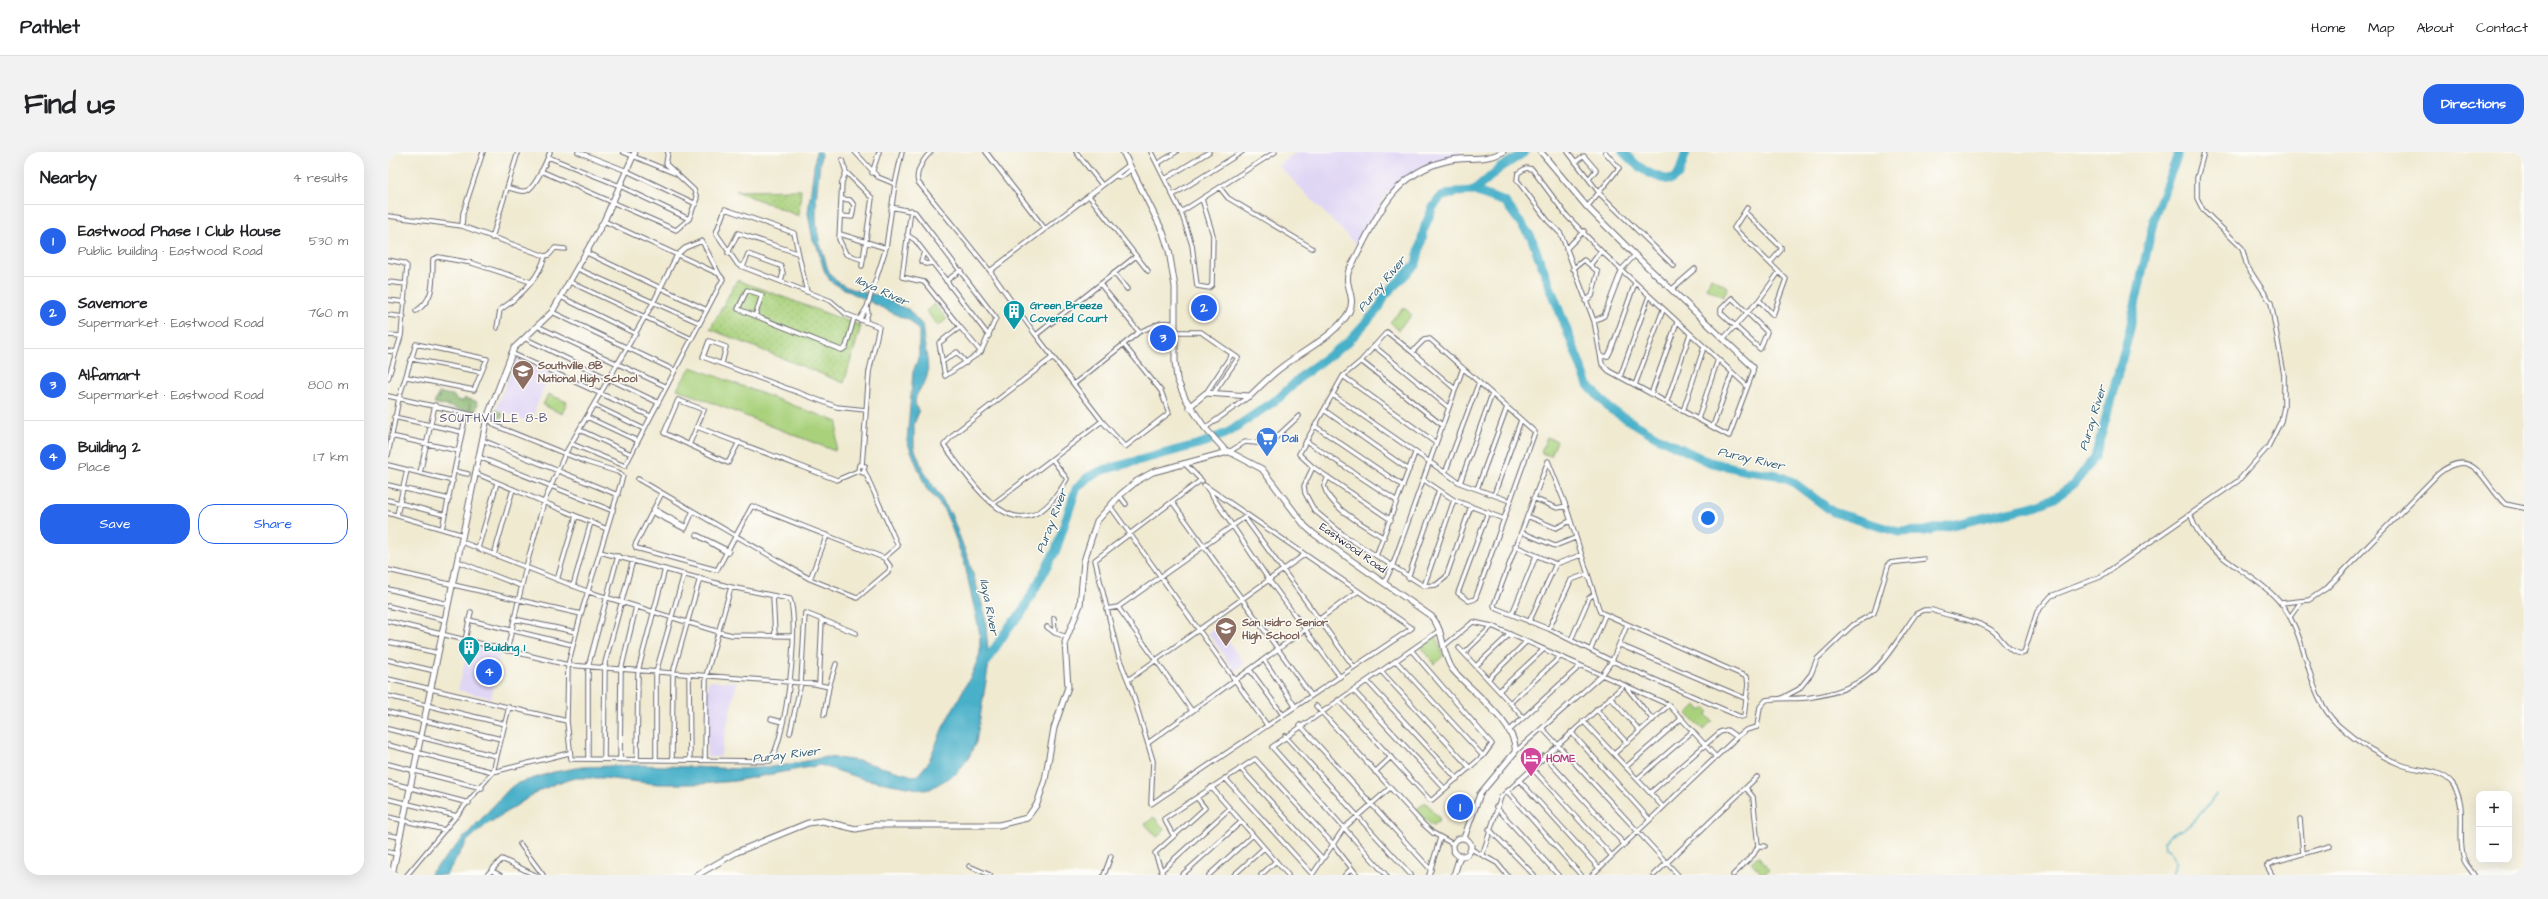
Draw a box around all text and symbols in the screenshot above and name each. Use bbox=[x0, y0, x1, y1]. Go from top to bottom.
text: Pathlet bbox=[20, 14, 80, 41]
text: Home bbox=[2311, 18, 2346, 38]
text: Map bbox=[2368, 18, 2394, 38]
text: About bbox=[2416, 18, 2454, 38]
text: Contact bbox=[2476, 18, 2528, 38]
button: Directions bbox=[2423, 84, 2524, 124]
text: Find us bbox=[24, 85, 115, 124]
text: Nearby bbox=[40, 166, 97, 190]
text: 4 results bbox=[293, 169, 348, 187]
text: Eastwood Phase 1 Club House bbox=[78, 221, 281, 242]
text: 1 bbox=[52, 232, 54, 250]
text: 530 m bbox=[309, 232, 348, 250]
text: Public building · Eastwood Road bbox=[78, 242, 263, 260]
water label: Puray River bbox=[1354, 252, 1411, 315]
water label: Ilaya River bbox=[853, 271, 913, 311]
text: Savemore bbox=[78, 293, 148, 314]
pin: 2 bbox=[1191, 293, 1217, 323]
building icon: Green Breeze Covered Court bbox=[1001, 298, 1027, 331]
place label: Green Breeze Covered Court bbox=[1030, 298, 1108, 326]
text: 2 bbox=[49, 304, 57, 322]
text: 760 m bbox=[308, 304, 348, 322]
text: Supermarket · Eastwood Road bbox=[78, 314, 264, 332]
pin: 3 bbox=[1150, 323, 1176, 353]
school or university icon: Southville 8B National High School bbox=[510, 358, 536, 391]
place label: Southville 8B National High School bbox=[537, 358, 638, 388]
text: Alfamart bbox=[78, 365, 140, 386]
text: 3 bbox=[50, 376, 56, 394]
text: 800 m bbox=[308, 376, 348, 394]
water label: Puray River bbox=[2075, 382, 2111, 453]
text: Supermarket · Eastwood Road bbox=[78, 386, 264, 404]
district label: SOUTHVILLE 8-B bbox=[439, 410, 549, 427]
supermarket icon: Dali bbox=[1254, 425, 1280, 458]
place label: Dali bbox=[1282, 431, 1298, 446]
text: Building 2 bbox=[78, 437, 141, 458]
water label: Puray River bbox=[1716, 443, 1787, 475]
text: 4 bbox=[49, 448, 57, 466]
text: 1.7 km bbox=[313, 448, 348, 466]
text: Place bbox=[78, 458, 110, 476]
water label: Puray River bbox=[1032, 485, 1073, 556]
button: Save bbox=[40, 504, 190, 544]
button: Share bbox=[198, 504, 348, 544]
your location bbox=[1698, 508, 1718, 528]
street label: Eastwood Road bbox=[1316, 519, 1390, 577]
water label: Ilaya River bbox=[975, 577, 1003, 638]
school or university icon: San Isidro Senior High School bbox=[1213, 615, 1239, 648]
place label: San Isidro Senior High School bbox=[1241, 615, 1329, 645]
building icon: Building 1 bbox=[456, 634, 482, 667]
place label: Building 1 bbox=[484, 640, 526, 657]
pin: 4 bbox=[476, 657, 502, 687]
water label: Puray River bbox=[751, 742, 822, 768]
hotel icon: HOME bbox=[1518, 745, 1544, 778]
place label: HOME bbox=[1545, 751, 1576, 766]
map controls bbox=[2476, 791, 2512, 863]
button: + bbox=[2476, 791, 2512, 827]
pin: 1 bbox=[1447, 792, 1473, 822]
button: − bbox=[2476, 827, 2512, 863]

